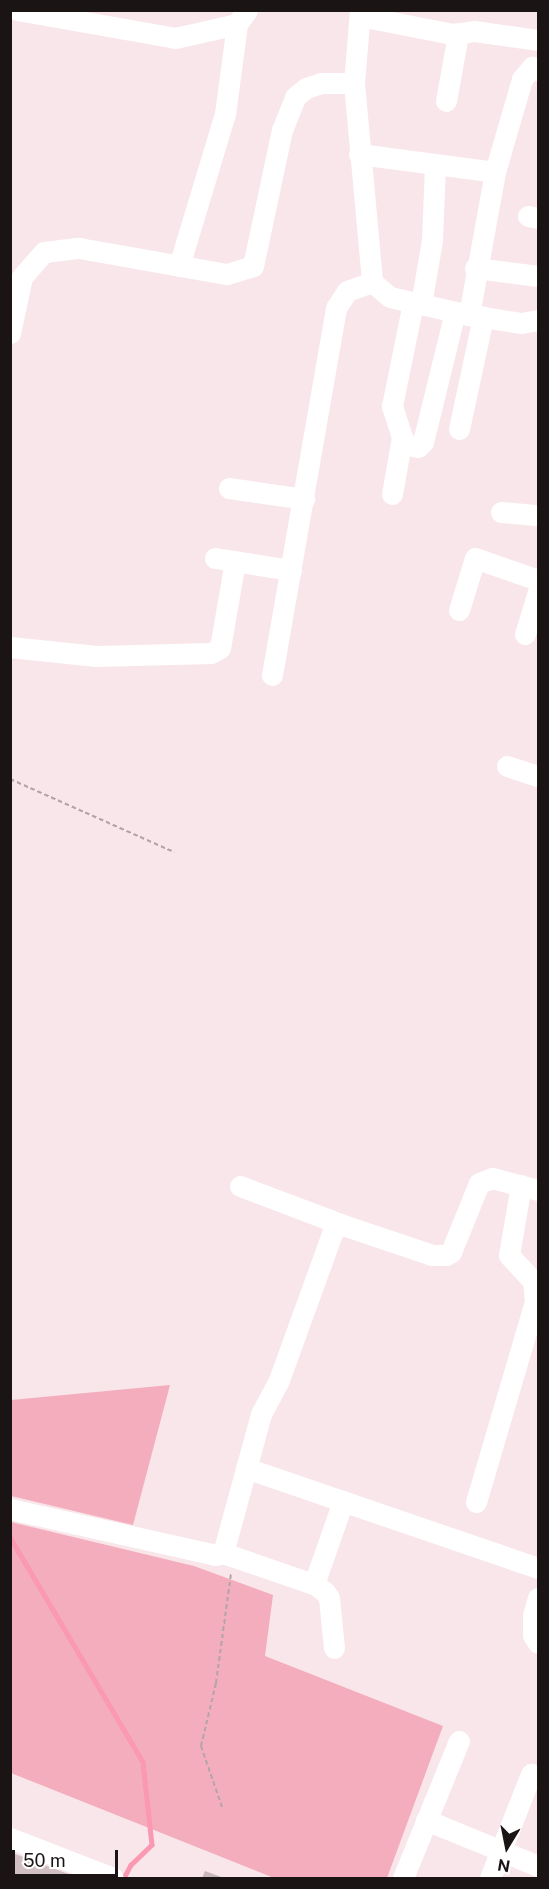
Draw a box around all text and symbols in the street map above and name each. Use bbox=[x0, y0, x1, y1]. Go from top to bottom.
north arrow bbox=[477, 1817, 537, 1877]
scale bar bbox=[15, 1838, 122, 1876]
text: 50 m bbox=[23, 1850, 66, 1871]
text: N bbox=[496, 1855, 512, 1876]

